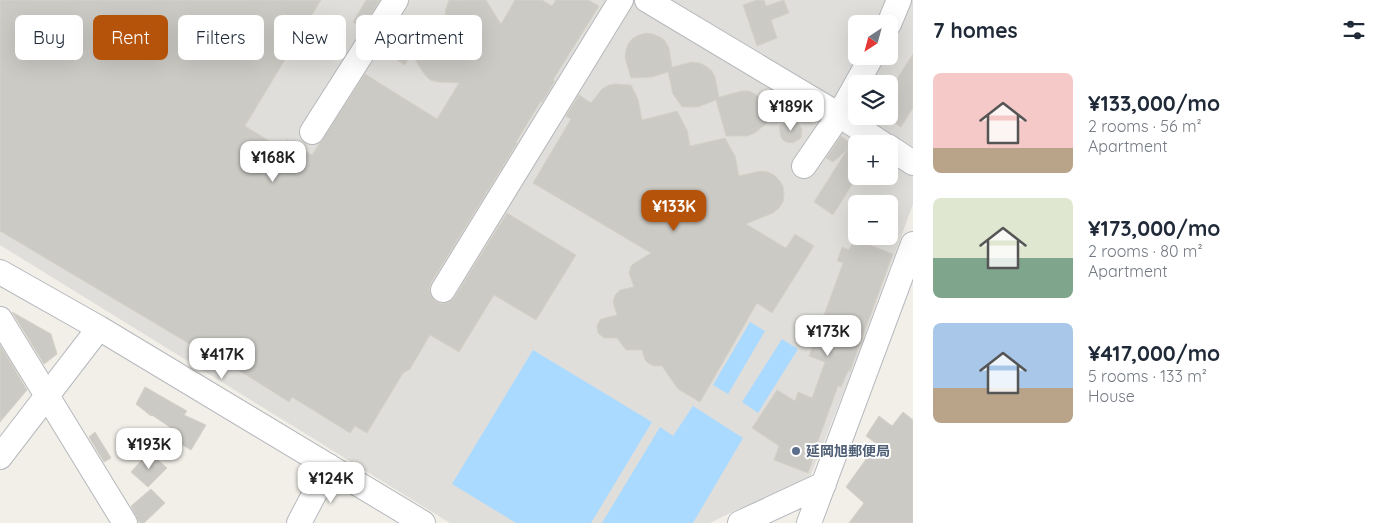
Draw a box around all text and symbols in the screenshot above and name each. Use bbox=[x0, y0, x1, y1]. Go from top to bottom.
chip: Buy bbox=[15, 15, 83, 60]
chip: Rent bbox=[93, 15, 168, 60]
chip: Filters bbox=[178, 15, 264, 60]
chip: New bbox=[274, 15, 346, 60]
chip: Apartment bbox=[356, 15, 482, 60]
north arrow bbox=[848, 15, 898, 65]
map controls bbox=[848, 15, 898, 245]
icon: filters bbox=[1340, 16, 1368, 44]
text: 7 homes bbox=[933, 17, 1018, 43]
button: layers bbox=[848, 75, 898, 125]
pin: ¥189K bbox=[756, 90, 826, 132]
text: ¥133,000/mo bbox=[1088, 90, 1220, 116]
icon: home bbox=[973, 93, 1033, 153]
text: ¥189K bbox=[769, 96, 813, 116]
text: 2 rooms · 56 m² bbox=[1088, 116, 1202, 136]
button: + bbox=[848, 135, 898, 185]
text: Apartment bbox=[1088, 136, 1168, 156]
pin: ¥168K bbox=[238, 140, 308, 183]
text: ¥168K bbox=[251, 147, 295, 167]
pin: ¥133K bbox=[639, 190, 709, 232]
button: − bbox=[848, 195, 898, 245]
text: ¥133K bbox=[652, 196, 696, 216]
text: ¥173,000/mo bbox=[1088, 215, 1220, 241]
icon: home bbox=[973, 218, 1033, 278]
text: 2 rooms · 80 m² bbox=[1088, 241, 1203, 261]
text: Apartment bbox=[1088, 261, 1168, 281]
pin: ¥173K bbox=[793, 314, 863, 357]
text: ¥173K bbox=[806, 321, 850, 341]
pin: ¥417K bbox=[187, 338, 257, 380]
text: ¥417,000/mo bbox=[1088, 340, 1220, 366]
icon: home bbox=[973, 343, 1033, 403]
text: ¥417K bbox=[200, 344, 244, 364]
text: 5 rooms · 133 m² bbox=[1088, 366, 1207, 386]
text: House bbox=[1088, 386, 1135, 406]
pin: ¥193K bbox=[114, 428, 184, 470]
text: ¥193K bbox=[127, 434, 171, 454]
place label: 延岡旭郵便局 bbox=[806, 442, 890, 460]
marker: 延岡旭郵便局 bbox=[790, 445, 802, 457]
pin: ¥124K bbox=[296, 462, 366, 504]
text: ¥124K bbox=[309, 468, 353, 488]

